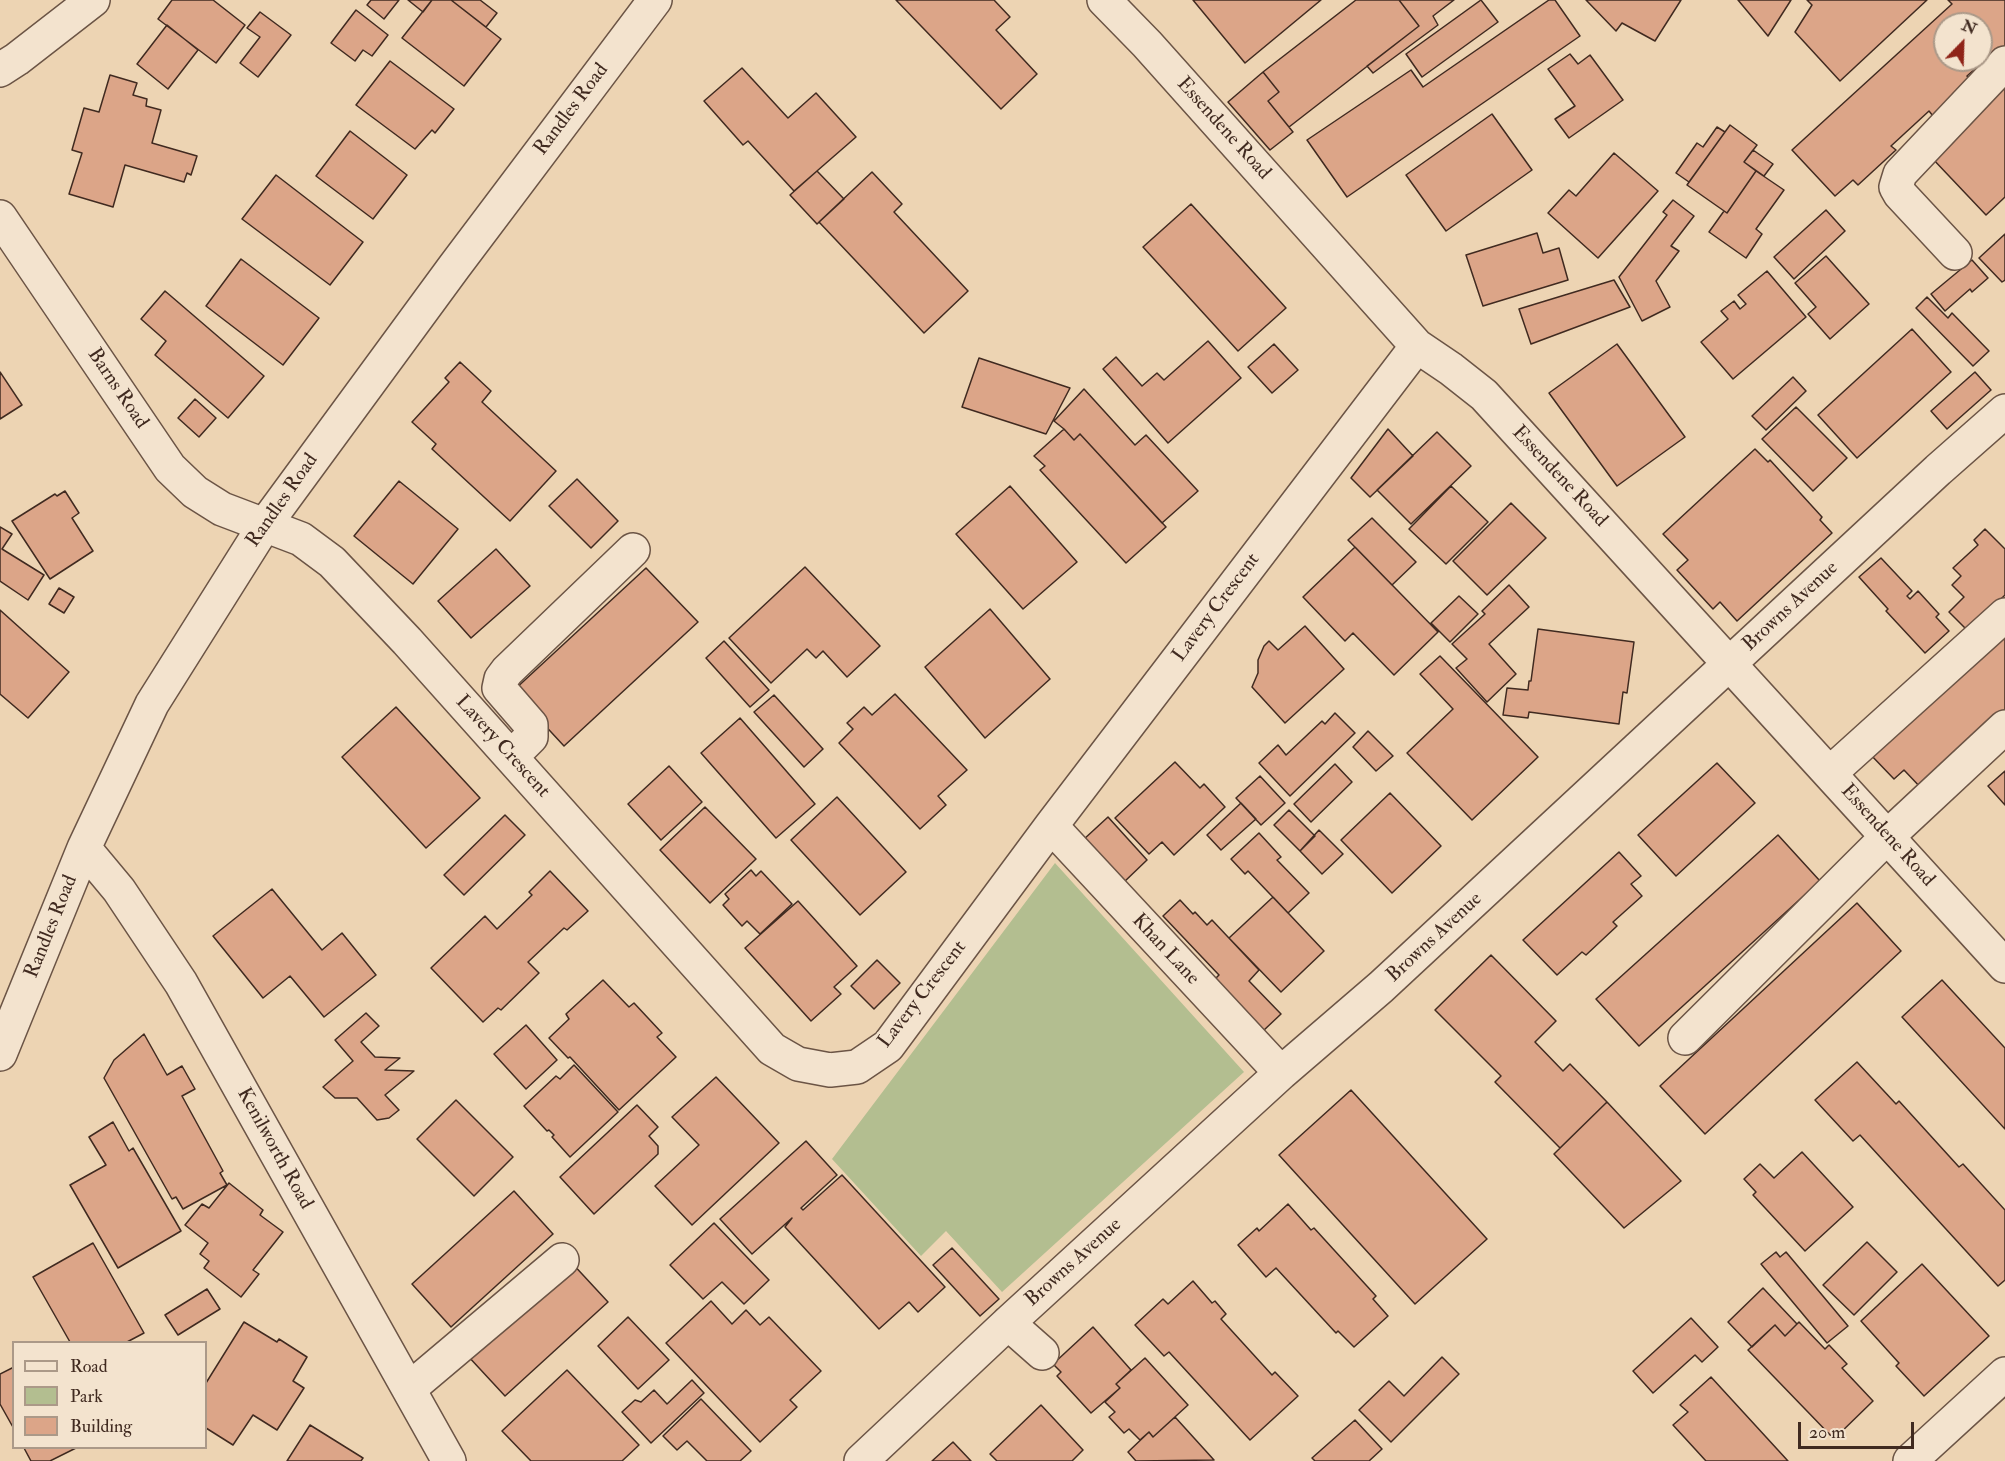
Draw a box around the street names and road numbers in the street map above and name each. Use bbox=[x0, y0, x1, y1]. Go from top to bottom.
street label: Randles Road bbox=[530, 59, 614, 161]
street label: Essendene Road bbox=[1171, 73, 1275, 185]
street label: Barns Road bbox=[81, 344, 153, 434]
street label: Essendene Road bbox=[1506, 421, 1612, 533]
street label: Randles Road bbox=[242, 450, 324, 552]
street label: Lavery Crescent bbox=[1168, 549, 1266, 667]
street label: Browns Avenue bbox=[1738, 557, 1844, 657]
street label: Lavery Crescent bbox=[450, 691, 554, 803]
street label: Essendene Road bbox=[1835, 780, 1939, 892]
street label: Randles Road bbox=[20, 872, 84, 982]
street label: Browns Avenue bbox=[1382, 888, 1488, 988]
street label: Khan Lane bbox=[1126, 909, 1204, 991]
street label: Lavery Crescent bbox=[874, 936, 972, 1054]
street label: Kenilworth Road bbox=[231, 1084, 317, 1214]
street label: Browns Avenue bbox=[1021, 1213, 1127, 1313]

